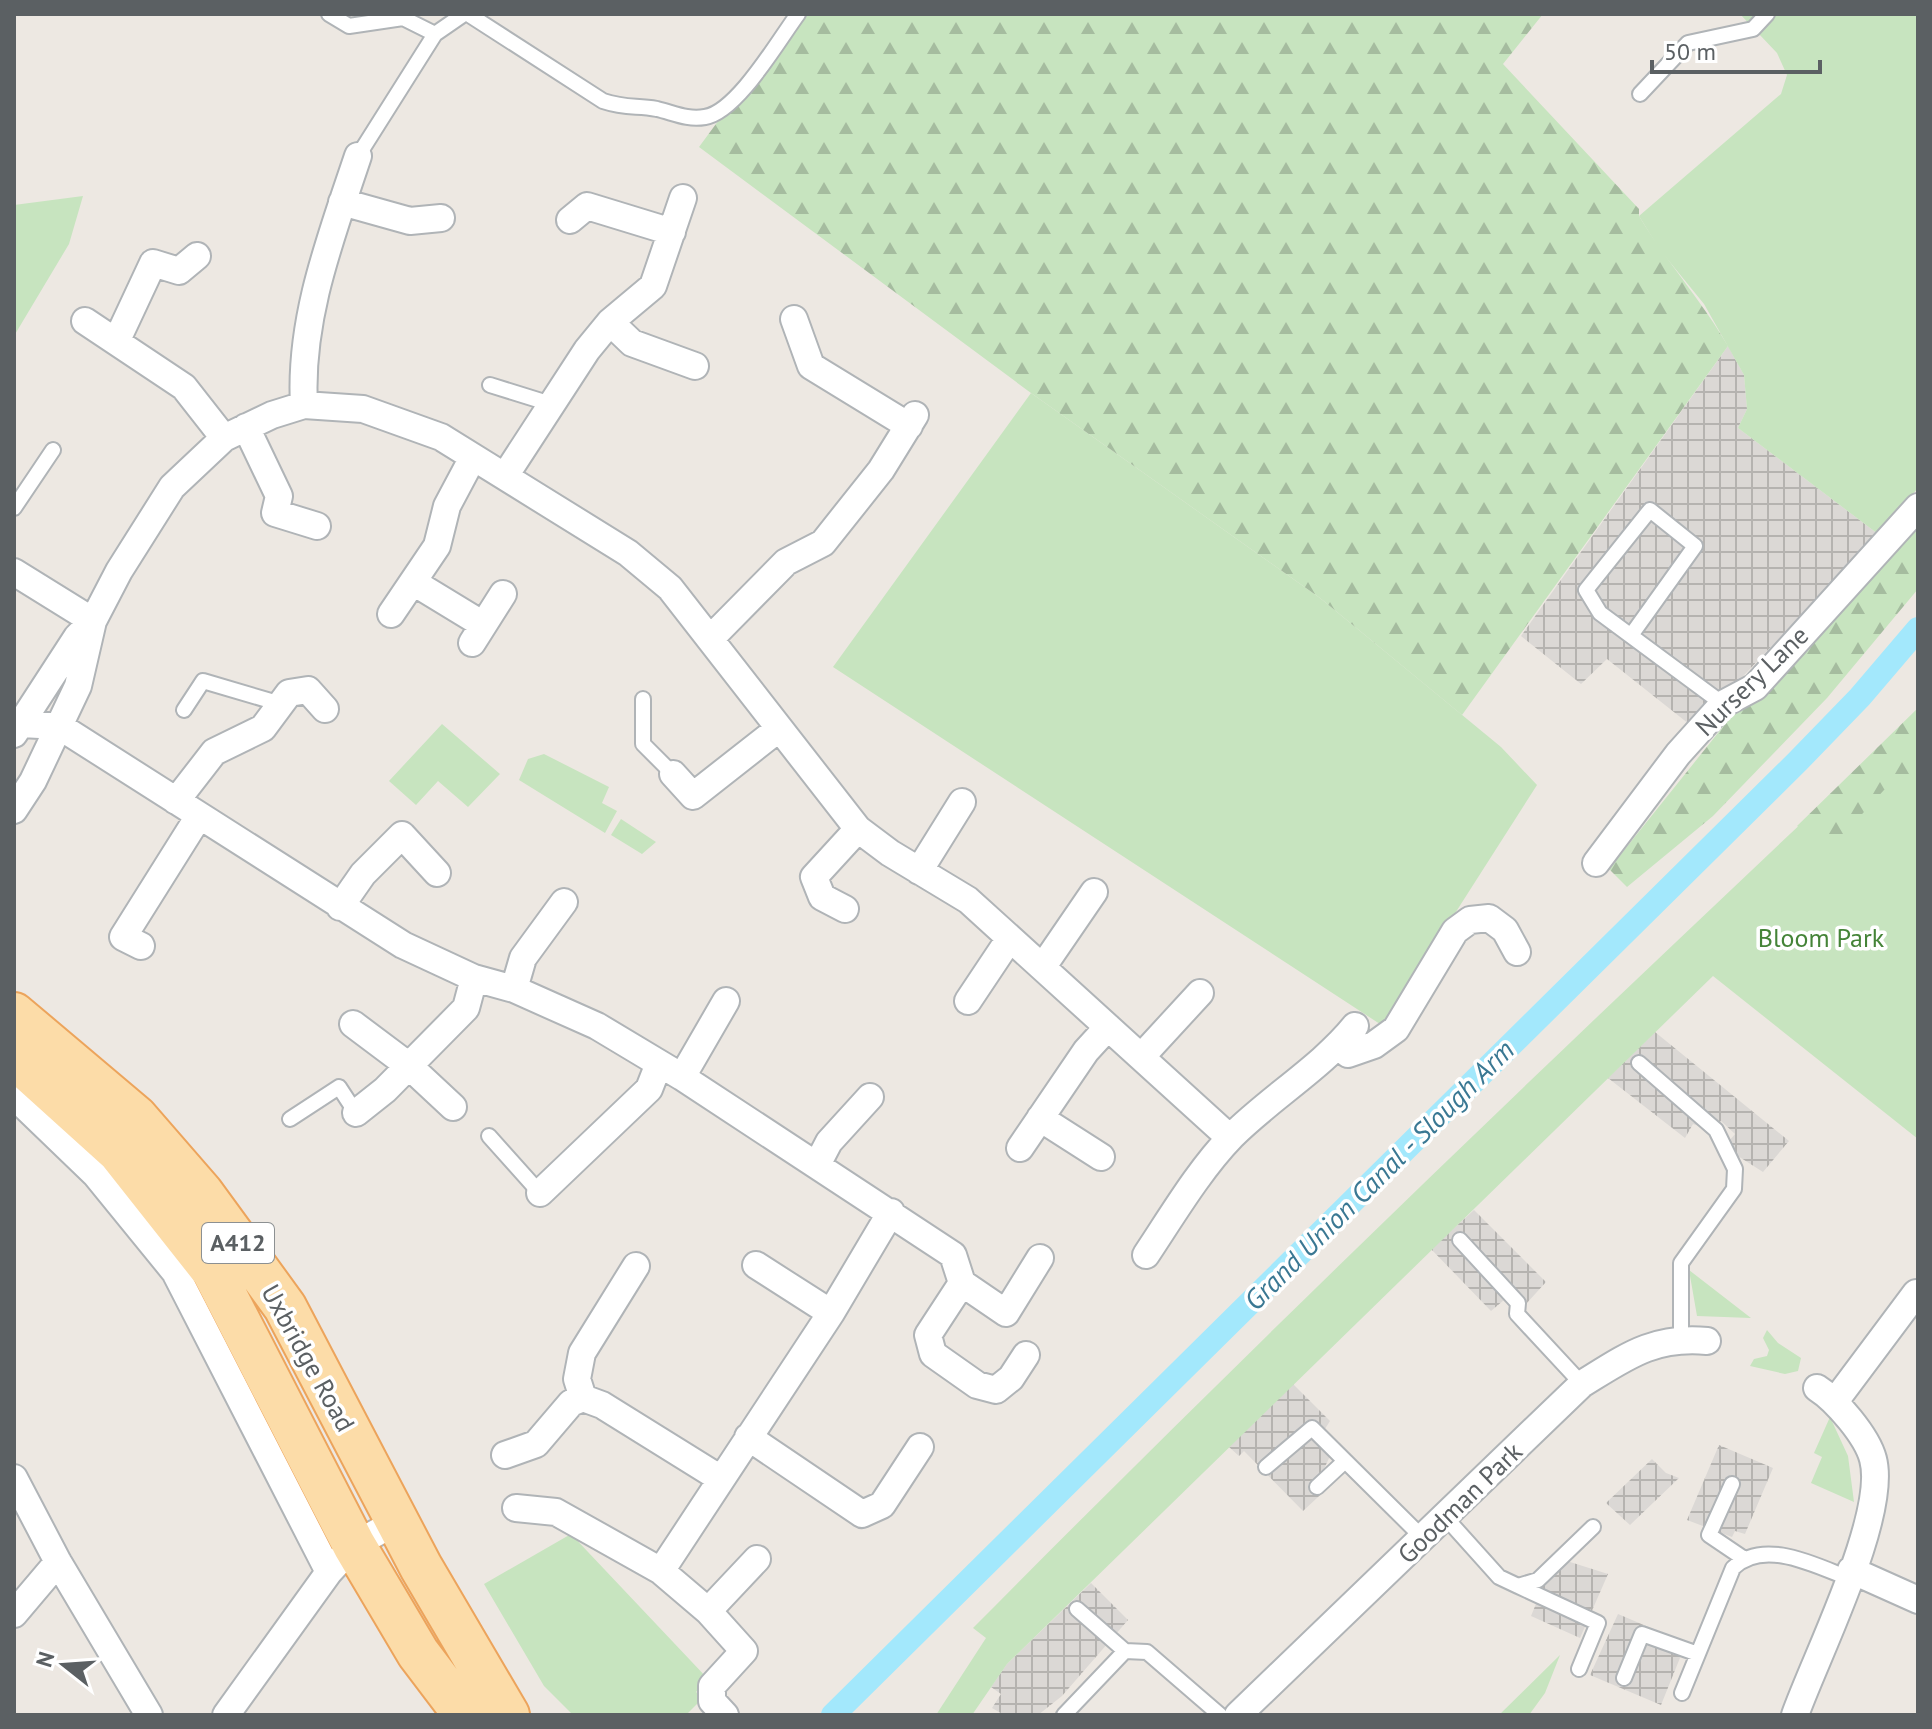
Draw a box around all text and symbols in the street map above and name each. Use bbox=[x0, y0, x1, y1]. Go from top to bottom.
scale bar bbox=[1652, 24, 1820, 74]
text: 50 m bbox=[1664, 36, 1716, 67]
street label: Nursery Lane bbox=[1688, 619, 1815, 743]
park label: Bloom Park bbox=[1758, 921, 1885, 954]
water label: Grand Union Canal - Slough Arm bbox=[1235, 1031, 1522, 1318]
road number: A412 bbox=[202, 1223, 274, 1263]
street label: Uxbridge Road bbox=[254, 1278, 362, 1437]
street label: Goodman Park bbox=[1390, 1435, 1529, 1570]
north arrow bbox=[24, 1625, 104, 1705]
text: N bbox=[29, 1648, 60, 1670]

